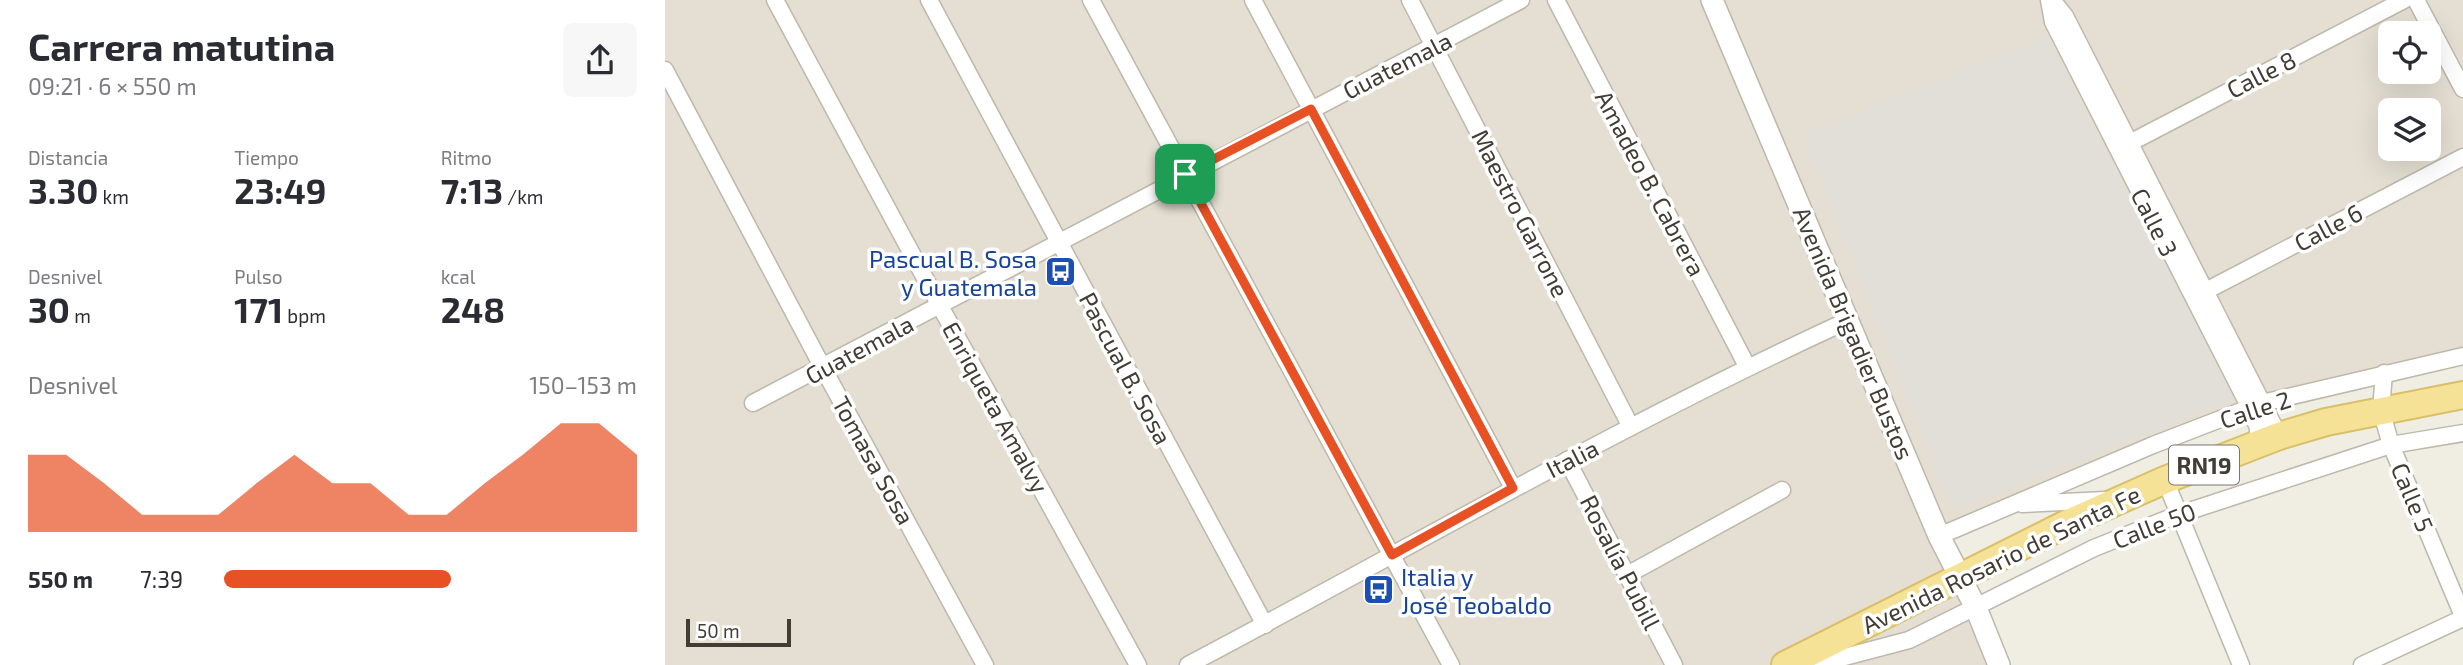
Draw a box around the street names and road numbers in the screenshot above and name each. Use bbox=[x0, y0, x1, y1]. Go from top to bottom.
street label: Guatemala bbox=[1338, 25, 1456, 105]
street label: Calle 8 bbox=[2221, 44, 2301, 104]
street label: Amadeo B. Cabrera bbox=[1590, 85, 1712, 281]
street label: Maestro Garrone bbox=[1466, 124, 1576, 302]
street label: Calle 3 bbox=[2126, 183, 2184, 261]
street label: Calle 6 bbox=[2289, 197, 2367, 257]
street label: Avenida Brigadier Bustos bbox=[1788, 202, 1920, 464]
street label: Pascual B. Sosa bbox=[1074, 287, 1178, 449]
street label: Guatemala bbox=[800, 308, 918, 390]
street label: Enriqueta Amalvy bbox=[937, 316, 1055, 498]
street label: Calle 2 bbox=[2216, 384, 2294, 434]
street label: Tomasa Sosa bbox=[827, 391, 921, 529]
street label: Italia bbox=[1541, 433, 1603, 483]
road number: RN19 bbox=[2169, 446, 2239, 485]
street label: Calle 5 bbox=[2386, 458, 2440, 536]
street label: Avenida Rosario de Santa Fe bbox=[1857, 479, 2145, 639]
street label: Rosalía Pubill bbox=[1575, 490, 1667, 634]
street label: Calle 50 bbox=[2108, 496, 2200, 554]

